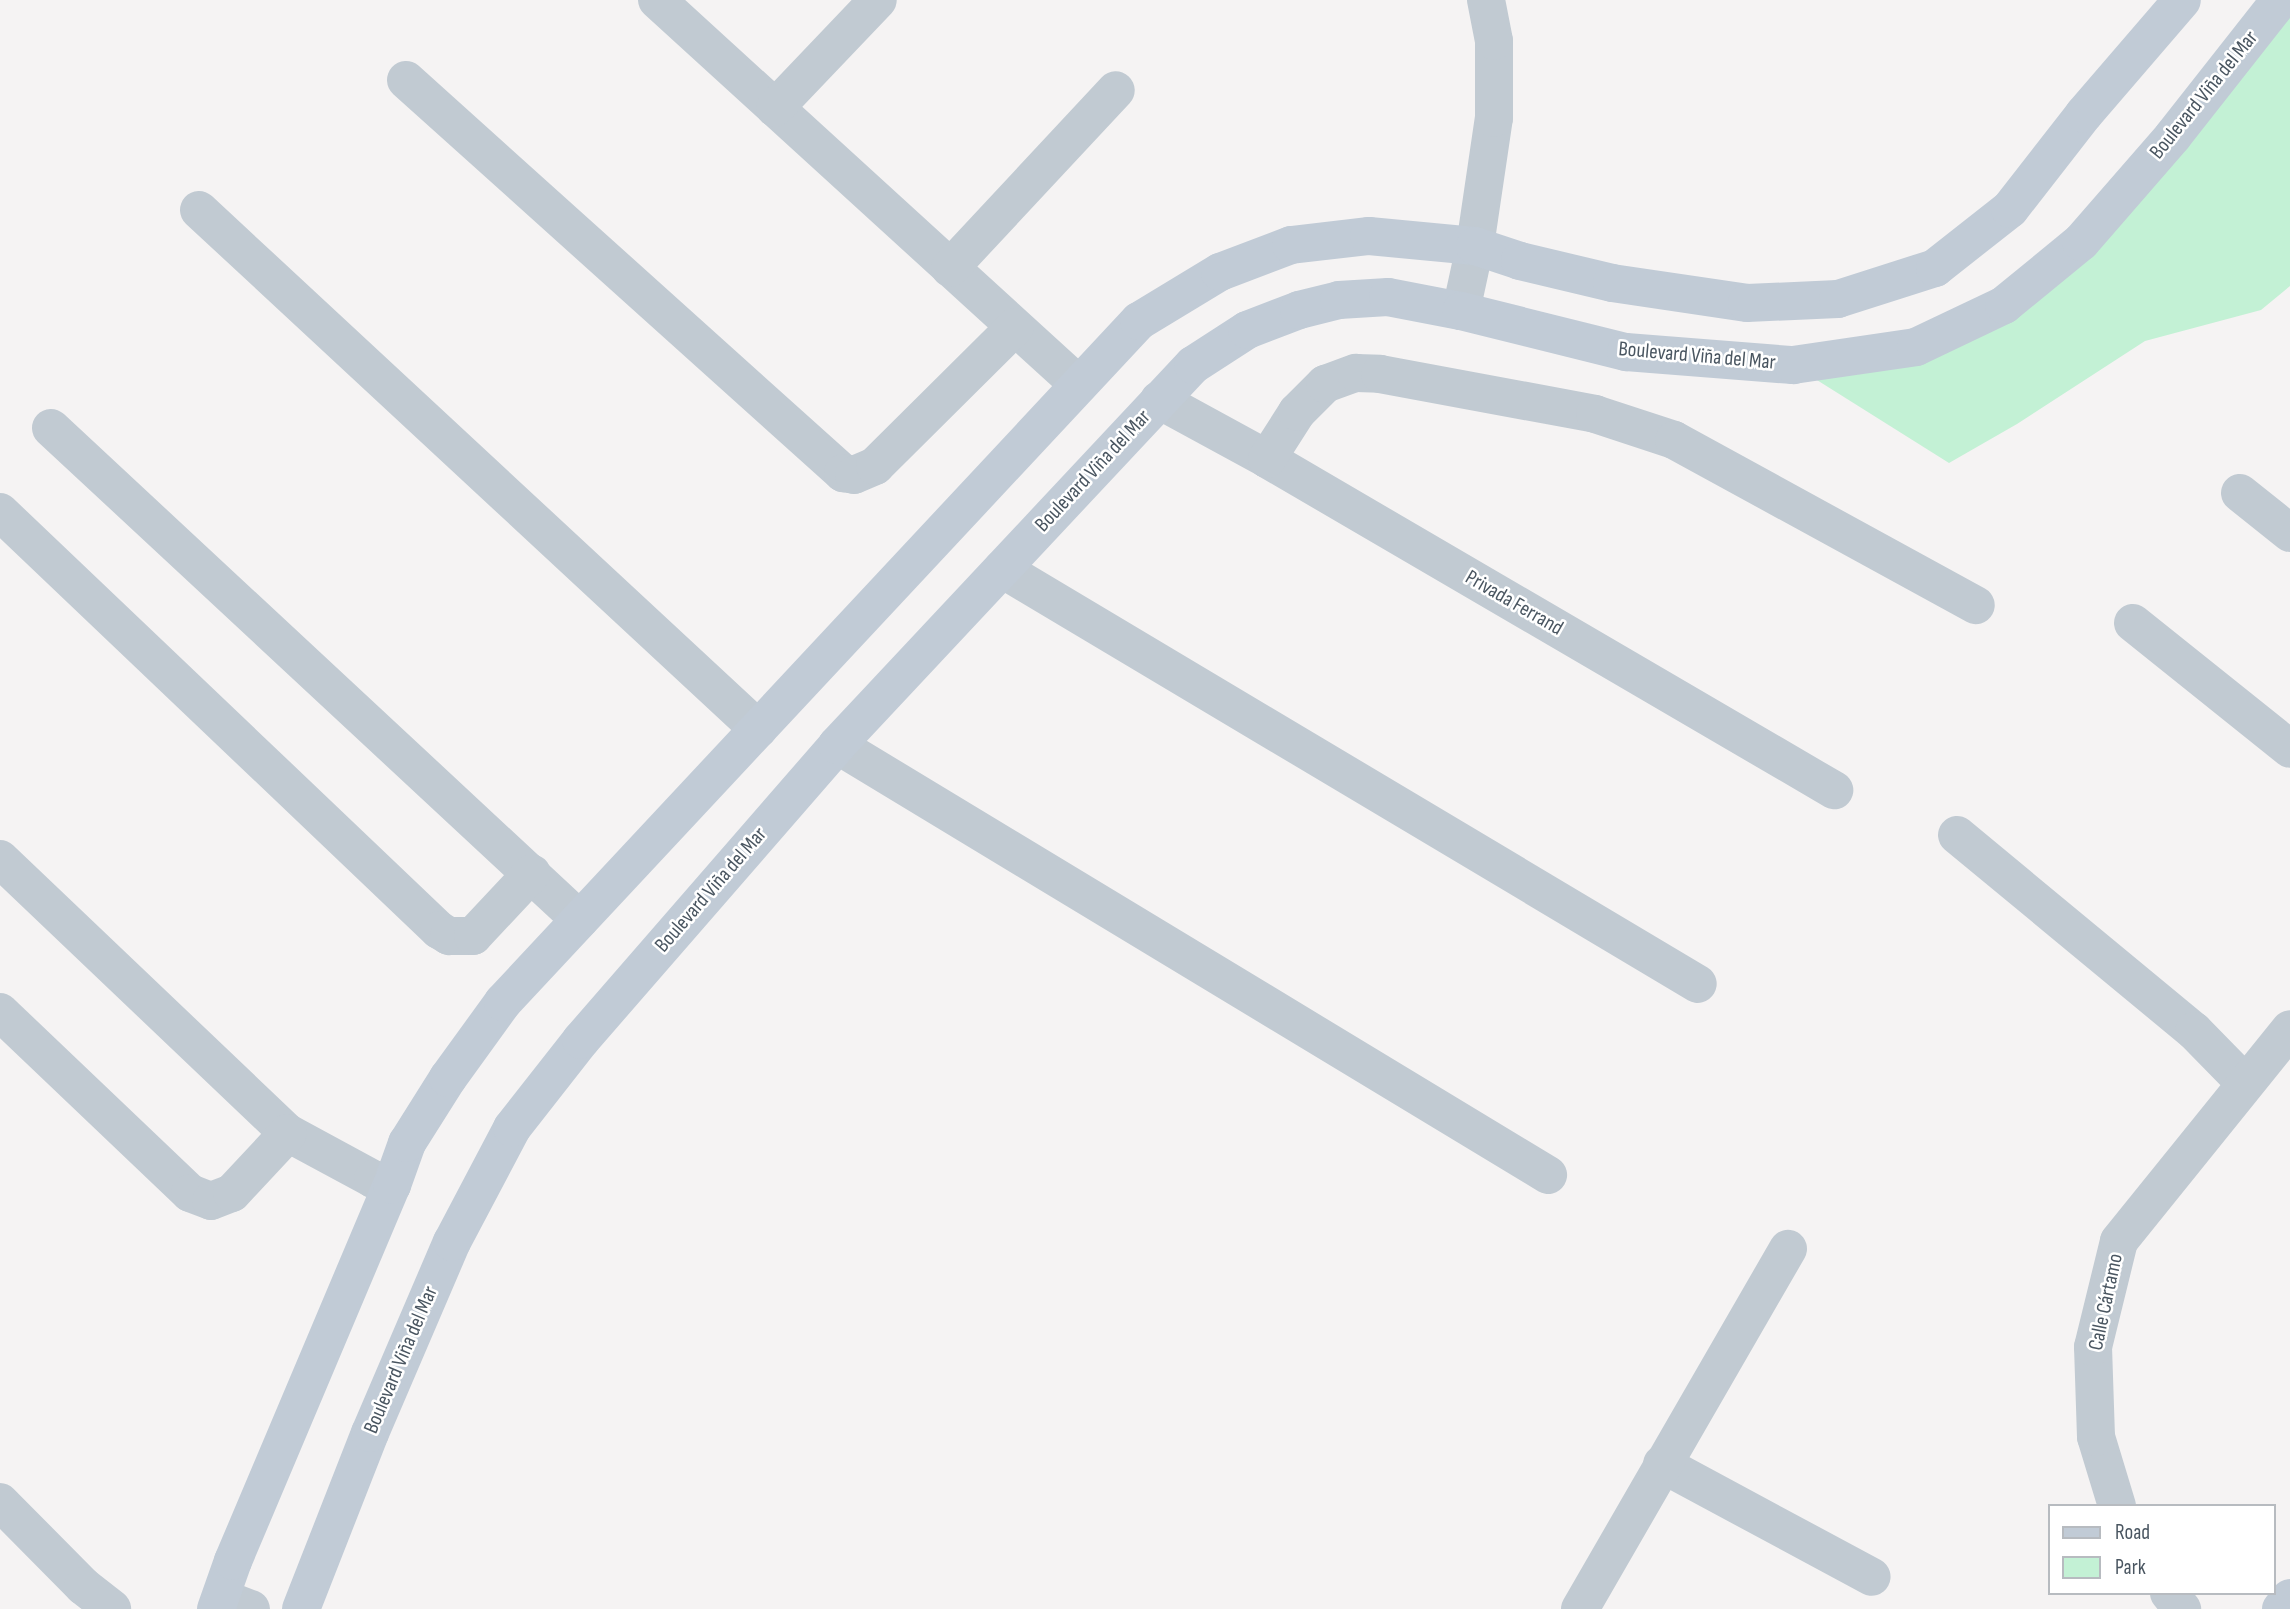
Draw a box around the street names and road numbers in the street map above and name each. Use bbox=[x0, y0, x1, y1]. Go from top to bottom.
street label: Boulevard Viña del Mar bbox=[2145, 26, 2263, 164]
street label: Boulevard Viña del Mar bbox=[1617, 337, 1777, 375]
street label: Boulevard Viña del Mar bbox=[1030, 405, 1156, 537]
street label: Privada Ferrand bbox=[1461, 565, 1567, 641]
street label: Boulevard Viña del Mar bbox=[650, 822, 772, 958]
street label: Calle Cártamo bbox=[2083, 1251, 2129, 1353]
street label: Boulevard Viña del Mar bbox=[359, 1283, 443, 1437]

